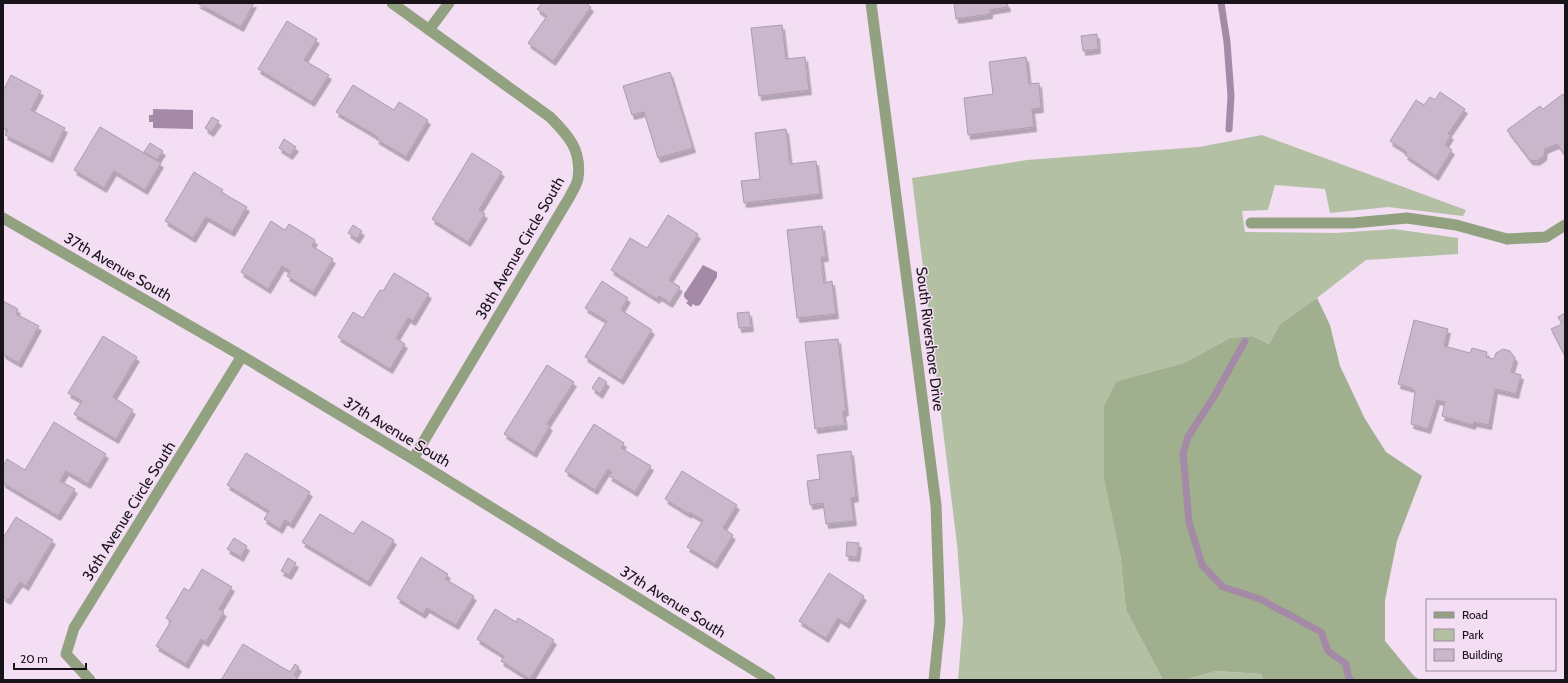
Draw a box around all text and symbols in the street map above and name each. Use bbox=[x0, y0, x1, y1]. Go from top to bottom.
street label: 38th Avenue Circle South bbox=[472, 174, 568, 322]
street label: 37th Avenue South bbox=[61, 229, 175, 305]
street label: South Rivershore Drive bbox=[912, 266, 948, 412]
street label: 37th Avenue South bbox=[340, 393, 454, 471]
street label: 36th Avenue Circle South bbox=[79, 438, 179, 584]
street label: 37th Avenue South bbox=[617, 562, 729, 642]
legend bbox=[1426, 599, 1556, 671]
text: Road bbox=[1462, 607, 1488, 622]
text: Park bbox=[1462, 627, 1484, 642]
scale bar bbox=[14, 645, 86, 671]
text: Building bbox=[1462, 647, 1504, 662]
text: 20 m bbox=[20, 651, 48, 666]

